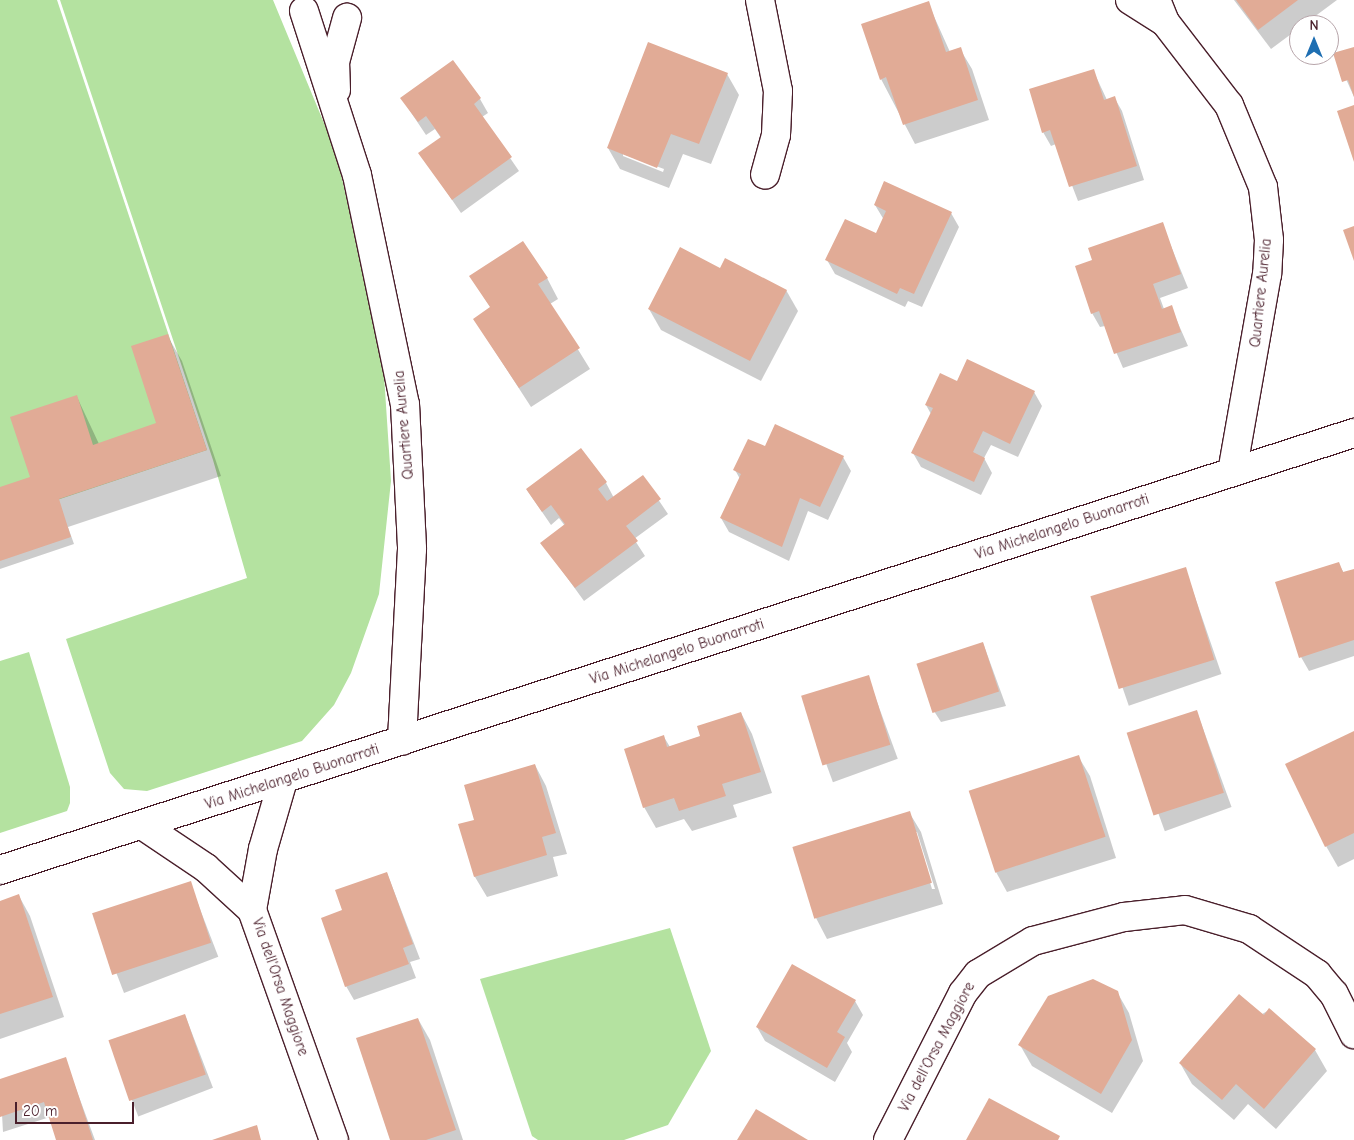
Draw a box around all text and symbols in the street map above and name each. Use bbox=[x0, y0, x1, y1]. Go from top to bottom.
north arrow bbox=[1289, 15, 1339, 65]
text: N bbox=[1309, 17, 1319, 34]
street label: Quartiere Aurelia bbox=[1246, 238, 1276, 348]
street label: Quartiere Aurelia bbox=[390, 370, 418, 480]
street label: Via Michelangelo Buonarroti bbox=[973, 490, 1151, 564]
street label: Via Michelangelo Buonarroti bbox=[588, 615, 766, 689]
street label: Via Michelangelo Buonarroti bbox=[203, 740, 381, 814]
street label: Via dell'Orsa Maggiore bbox=[248, 916, 312, 1058]
street label: Via dell'Orsa Maggiore bbox=[895, 979, 979, 1115]
scale bar bbox=[18, 1092, 136, 1124]
text: 20 m bbox=[23, 1102, 57, 1120]

